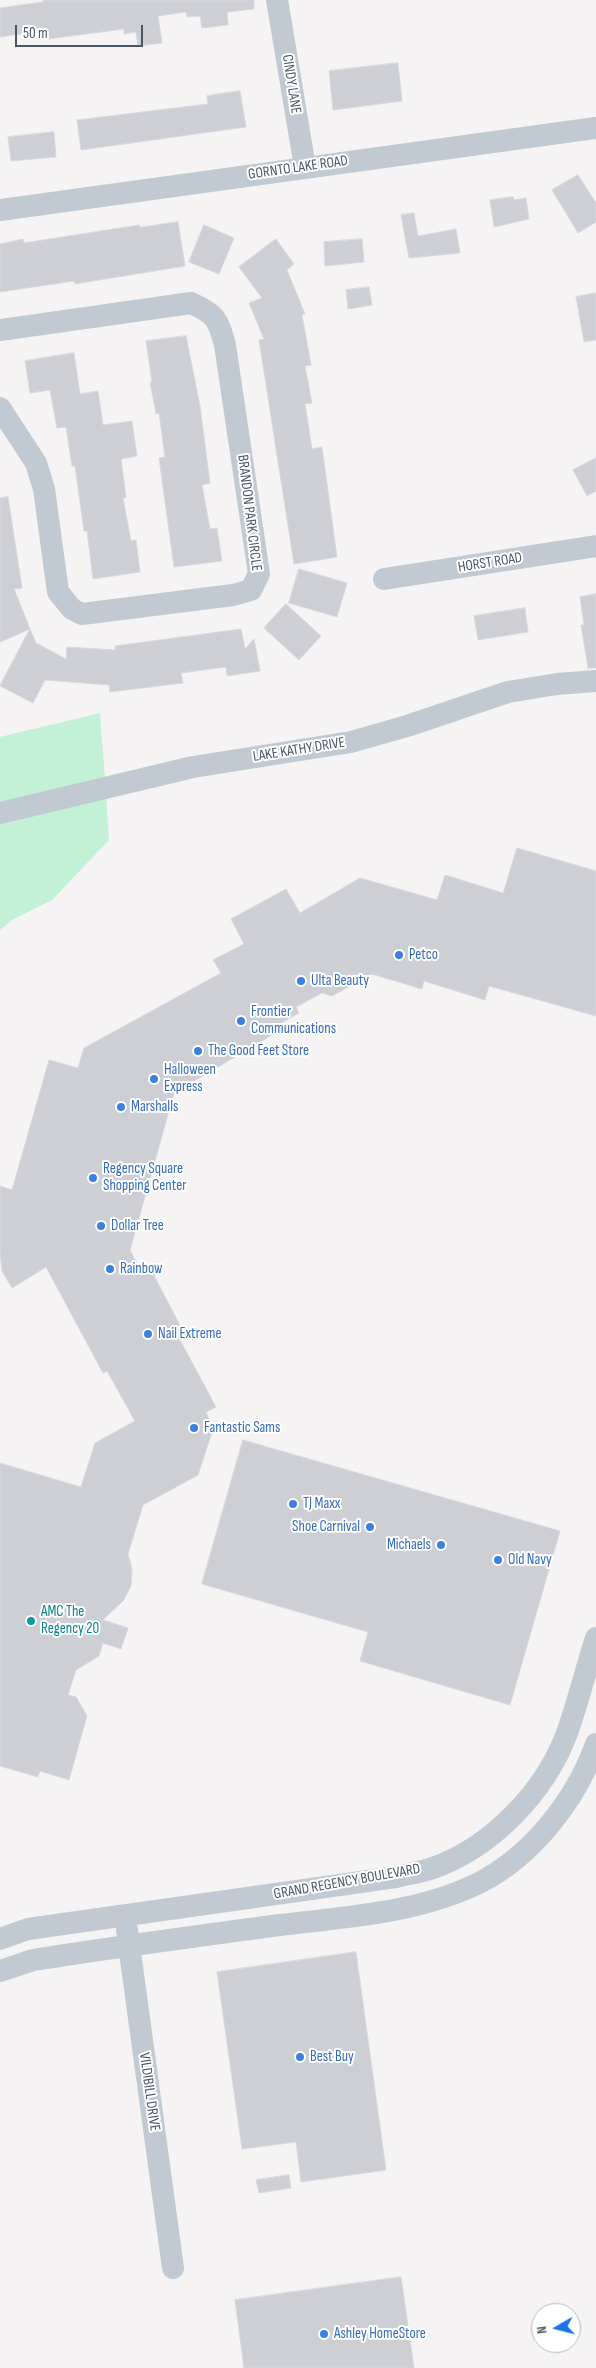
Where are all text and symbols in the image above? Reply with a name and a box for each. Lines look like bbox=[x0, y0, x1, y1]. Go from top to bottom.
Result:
scale bar bbox=[18, 15, 145, 47]
text: 50 m bbox=[23, 24, 48, 43]
street label: CINDY LANE bbox=[277, 53, 305, 115]
street label: GORNTO LAKE ROAD bbox=[247, 152, 349, 184]
street label: BRANDON PARK CIRCLE bbox=[233, 454, 265, 572]
street label: HORST ROAD bbox=[457, 549, 523, 577]
street label: LAKE KATHY DRIVE bbox=[252, 734, 346, 766]
place label: Petco bbox=[409, 946, 438, 964]
marker: Petco bbox=[393, 949, 405, 961]
place label: Ulta Beauty bbox=[311, 972, 369, 990]
marker: Ulta Beauty bbox=[295, 975, 307, 987]
place label: Frontier Communications bbox=[251, 1003, 336, 1038]
marker: Frontier Communications bbox=[235, 1015, 247, 1027]
place label: The Good Feet Store bbox=[208, 1042, 309, 1060]
marker: The Good Feet Store bbox=[192, 1045, 204, 1057]
place label: Halloween Express bbox=[164, 1061, 216, 1096]
marker: Halloween Express bbox=[148, 1073, 160, 1085]
place label: Marshalls bbox=[131, 1098, 178, 1116]
marker: Marshalls bbox=[115, 1101, 127, 1113]
place label: Regency Square Shopping Center bbox=[103, 1160, 187, 1195]
marker: Regency Square Shopping Center bbox=[87, 1172, 99, 1184]
place label: Dollar Tree bbox=[111, 1217, 164, 1235]
marker: Dollar Tree bbox=[95, 1220, 107, 1232]
place label: Rainbow bbox=[120, 1260, 163, 1278]
marker: Rainbow bbox=[104, 1263, 116, 1275]
place label: Nail Extreme bbox=[158, 1325, 221, 1343]
marker: Nail Extreme bbox=[142, 1328, 154, 1340]
place label: Fantastic Sams bbox=[204, 1419, 280, 1437]
marker: Fantastic Sams bbox=[188, 1422, 200, 1434]
place label: TJ Maxx bbox=[303, 1495, 340, 1513]
marker: TJ Maxx bbox=[287, 1498, 299, 1510]
place label: Shoe Carnival bbox=[292, 1518, 360, 1536]
marker: Shoe Carnival bbox=[364, 1521, 376, 1533]
place label: Michaels bbox=[387, 1536, 431, 1554]
marker: Michaels bbox=[435, 1539, 447, 1551]
place label: Old Navy bbox=[508, 1551, 552, 1569]
marker: Old Navy bbox=[492, 1554, 504, 1566]
place label: AMC The Regency 20 bbox=[41, 1603, 99, 1638]
marker: AMC The Regency 20 bbox=[25, 1615, 37, 1627]
street label: GRAND REGENCY BOULEVARD bbox=[272, 1860, 422, 1904]
place label: Best Buy bbox=[310, 2048, 354, 2066]
marker: Best Buy bbox=[294, 2051, 306, 2063]
street label: VILDIBILL DRIVE bbox=[135, 2052, 163, 2132]
north arrow bbox=[531, 2303, 581, 2353]
place label: Ashley HomeStore bbox=[334, 2325, 426, 2343]
text: N bbox=[533, 2325, 551, 2335]
marker: Ashley HomeStore bbox=[318, 2328, 330, 2340]

